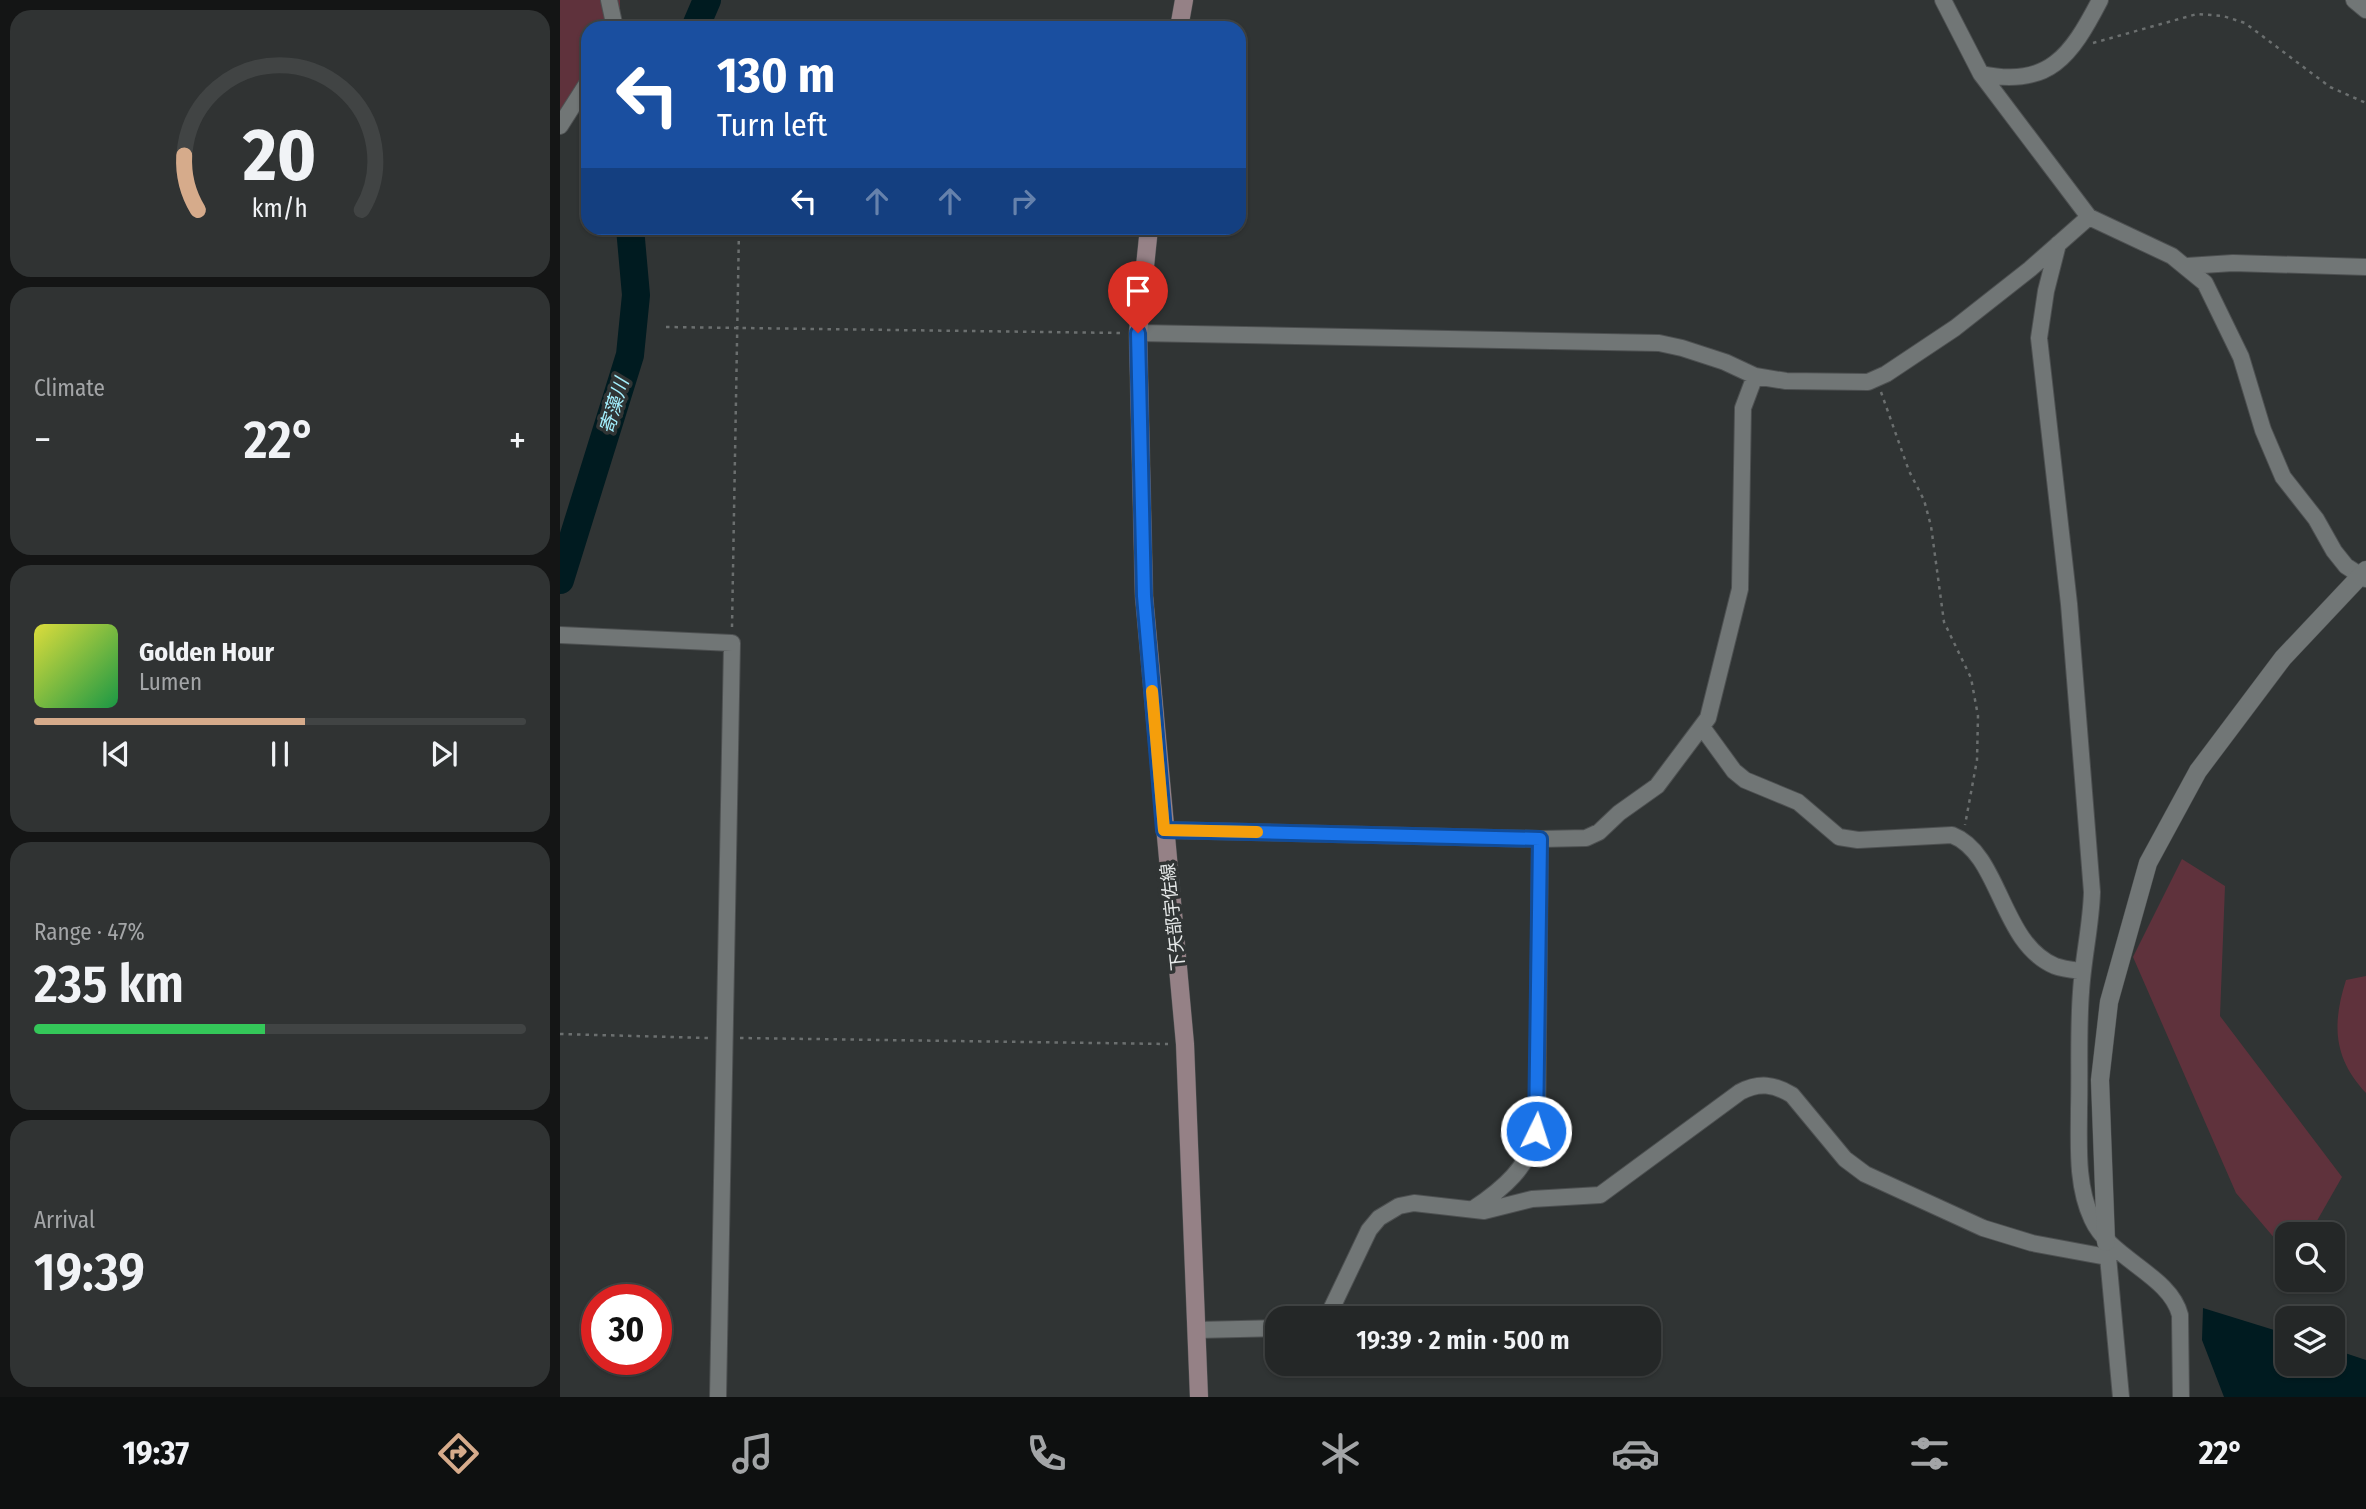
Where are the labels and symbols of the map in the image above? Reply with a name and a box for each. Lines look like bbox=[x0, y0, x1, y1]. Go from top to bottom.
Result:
pin bbox=[1108, 261, 1168, 333]
water label: 寄藻川 bbox=[595, 373, 634, 437]
street label: 下矢部宇佐線 bbox=[1156, 862, 1190, 972]
position arrow bbox=[1499, 1094, 1573, 1168]
speed limit sign: 30 bbox=[581, 1284, 672, 1375]

